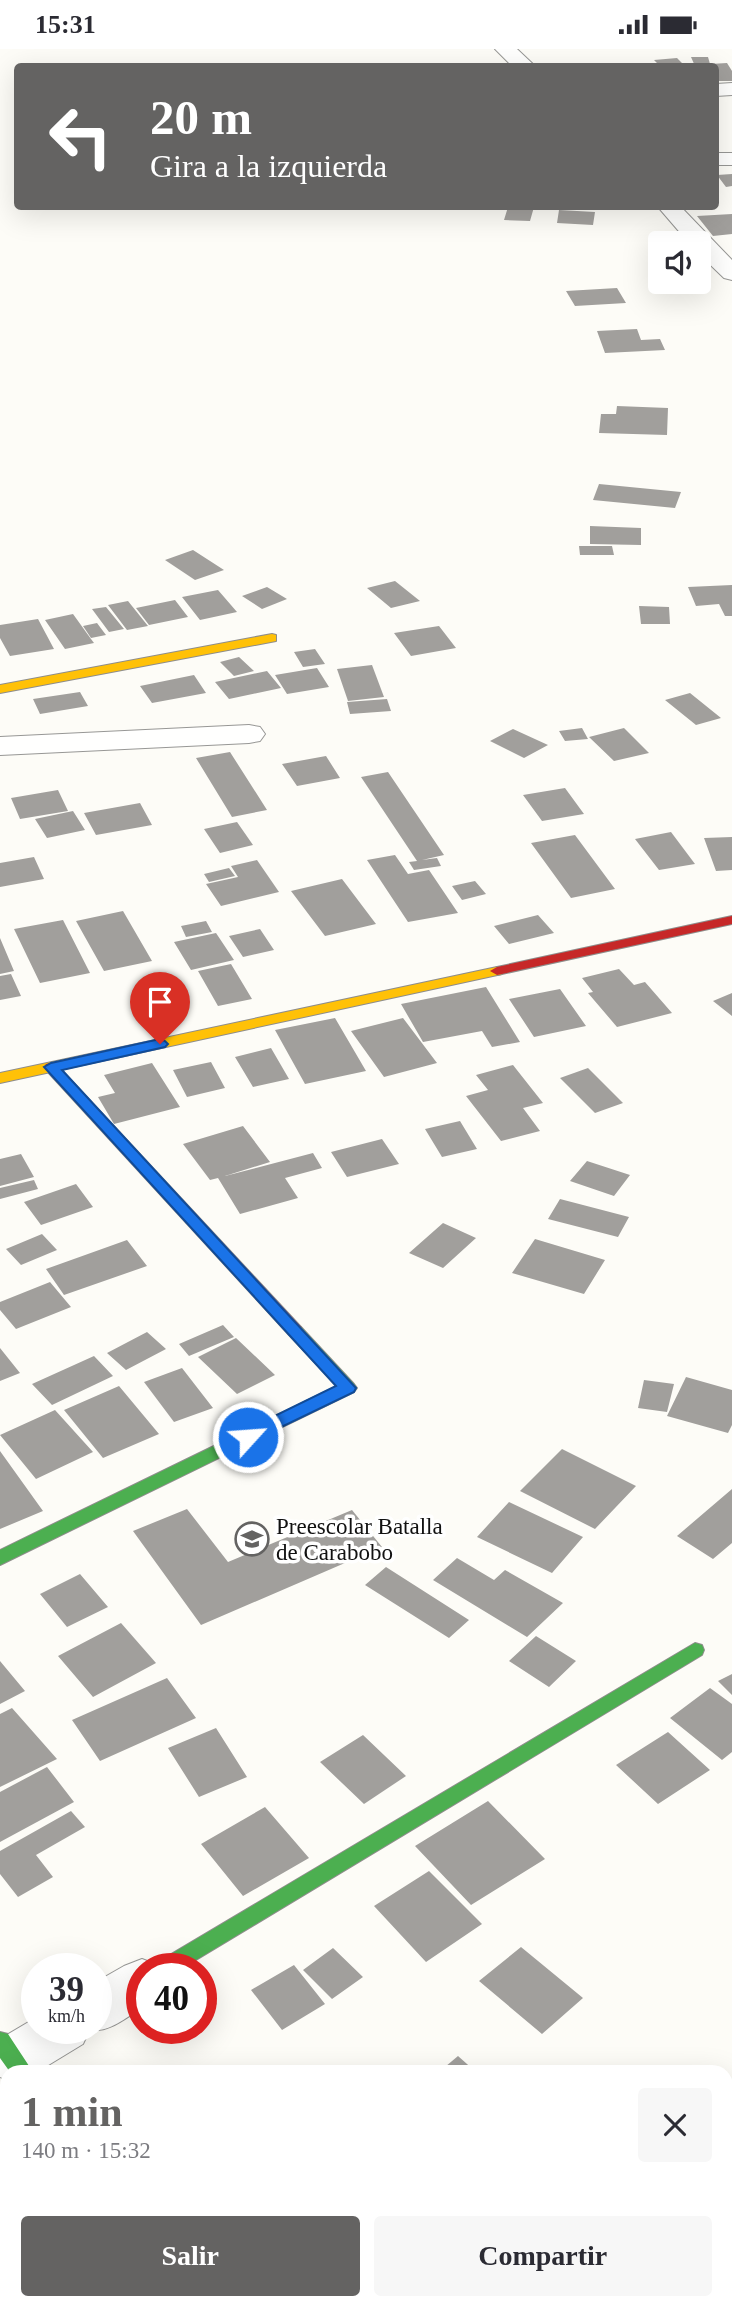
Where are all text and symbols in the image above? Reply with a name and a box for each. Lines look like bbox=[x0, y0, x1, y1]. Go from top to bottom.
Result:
text: 15:31 bbox=[35, 10, 96, 39]
text: 20 m bbox=[150, 90, 252, 145]
icon: left bbox=[35, 91, 126, 182]
text: Gira a la izquierda bbox=[150, 148, 387, 184]
map controls bbox=[648, 231, 711, 294]
button: sound bbox=[648, 231, 711, 294]
pin bbox=[130, 972, 190, 1044]
icon: arrive bbox=[141, 983, 179, 1021]
position arrow bbox=[211, 1400, 285, 1474]
place label: Preescolar Batalla de Carabobo bbox=[276, 1514, 443, 1565]
school or university icon: Preescolar Batalla de Carabobo bbox=[233, 1520, 271, 1558]
speed limit sign: 40 bbox=[126, 1953, 217, 2044]
text: 39 bbox=[49, 1970, 84, 2009]
text: km/h bbox=[48, 2006, 85, 2026]
button: close bbox=[638, 2088, 712, 2162]
text: 1 min bbox=[21, 2089, 123, 2135]
text: 140 m · 15:32 bbox=[21, 2138, 151, 2163]
button: Salir bbox=[21, 2216, 360, 2296]
button: Compartir bbox=[374, 2216, 712, 2296]

